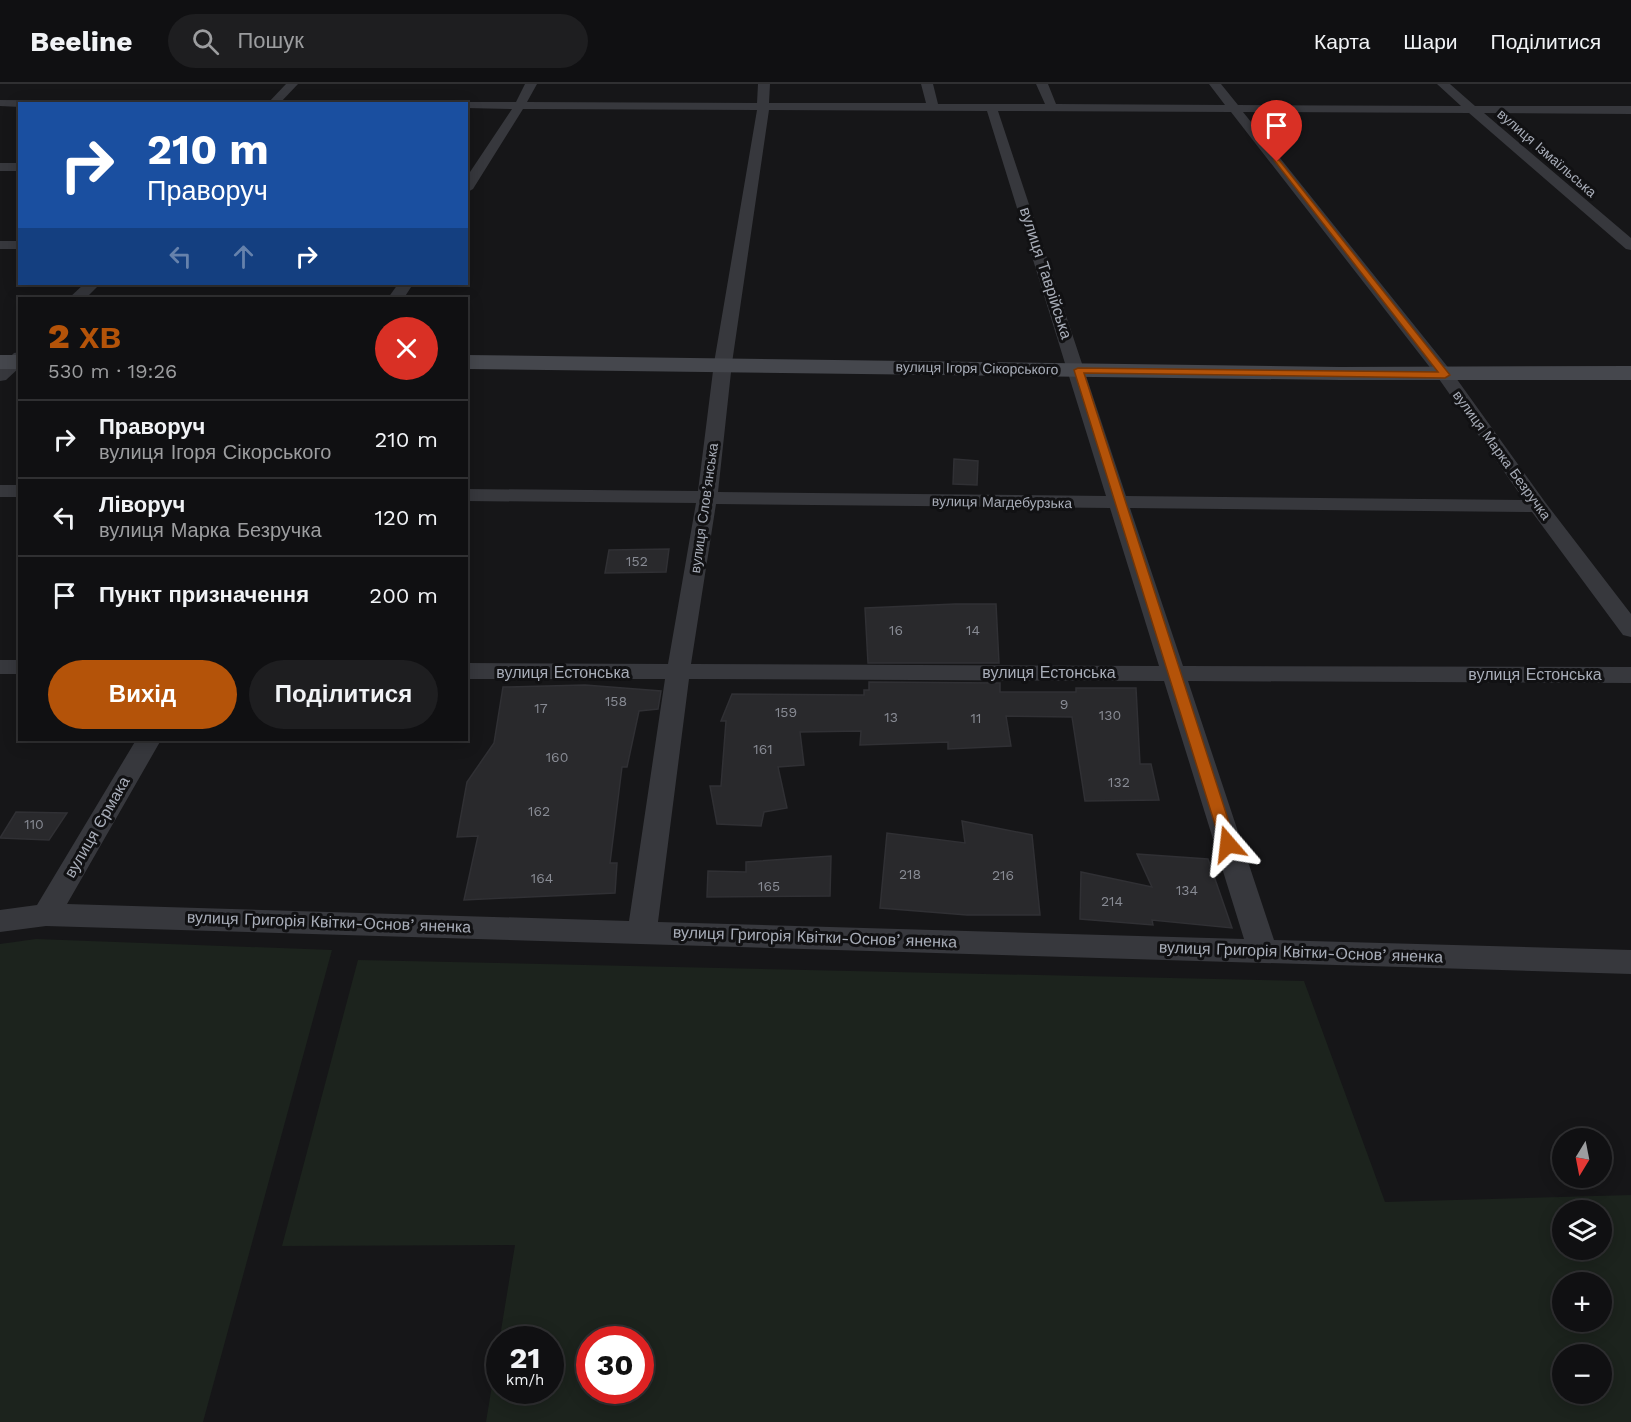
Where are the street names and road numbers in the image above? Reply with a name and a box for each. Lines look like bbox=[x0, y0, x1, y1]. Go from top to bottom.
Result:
street label: вулиця Ізмаїльська bbox=[1494, 106, 1600, 200]
street label: вулиця Таврійська bbox=[1016, 205, 1076, 342]
street label: вулиця Ігоря Сікорського bbox=[896, 359, 1059, 377]
street label: вулиця Марка Безручка bbox=[1450, 387, 1554, 523]
street label: вулиця Слов’янська bbox=[687, 442, 721, 574]
street label: вулиця Магдебурзька bbox=[932, 493, 1072, 511]
street label: вулиця Естонська bbox=[496, 663, 630, 682]
street label: вулиця Естонська bbox=[982, 663, 1116, 682]
street label: вулиця Естонська bbox=[1468, 665, 1602, 684]
street label: вулиця Єрмака bbox=[60, 773, 134, 881]
street label: вулиця Григорія Квітки-Основʼяненка bbox=[187, 908, 472, 936]
street label: вулиця Григорія Квітки-Основʼяненка bbox=[673, 923, 958, 951]
street label: вулиця Григорія Квітки-Основʼяненка bbox=[1159, 938, 1444, 966]

